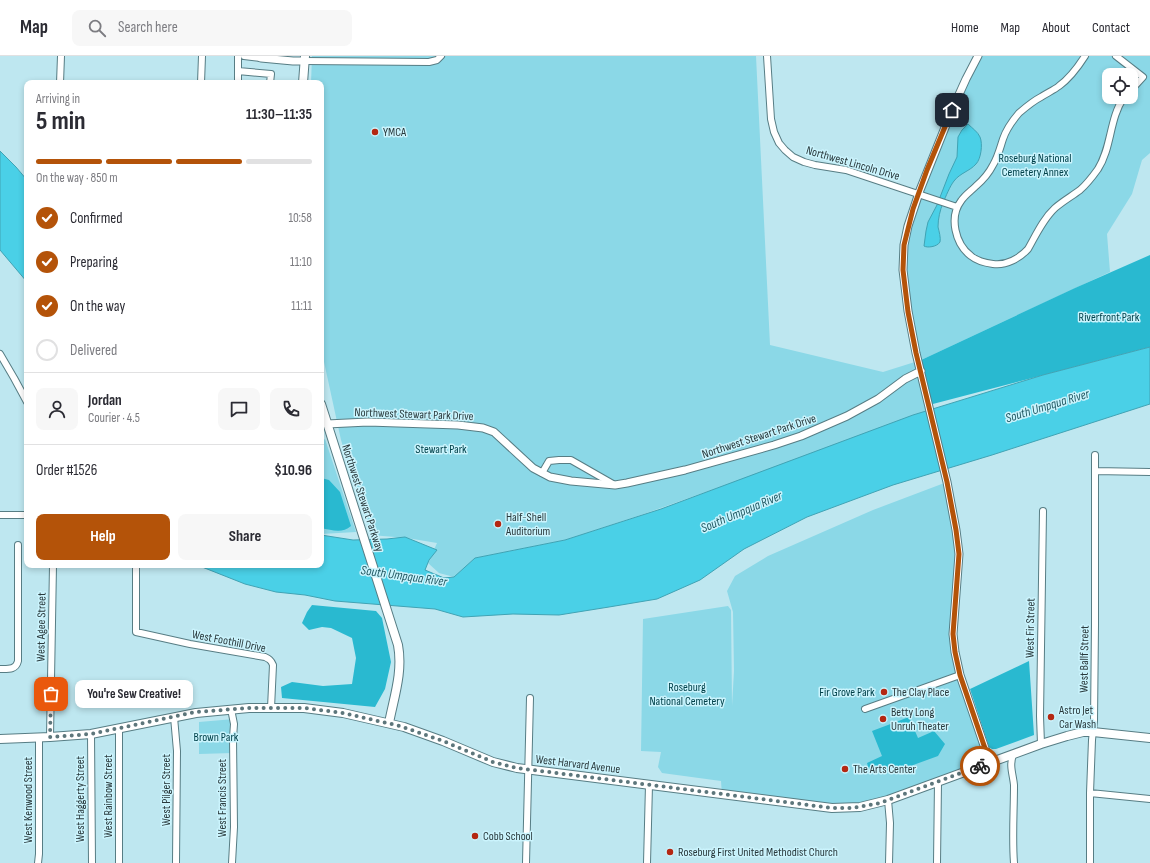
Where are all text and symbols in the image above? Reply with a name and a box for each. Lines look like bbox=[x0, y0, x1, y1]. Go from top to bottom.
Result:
search box bbox=[72, 10, 352, 46]
text: Map bbox=[20, 16, 48, 39]
icon: search bbox=[86, 17, 108, 39]
text: Search here bbox=[118, 18, 178, 37]
text: Home bbox=[951, 19, 979, 36]
text: Map bbox=[1001, 19, 1020, 36]
text: About bbox=[1042, 19, 1070, 36]
text: Contact bbox=[1092, 19, 1130, 36]
map controls bbox=[1102, 68, 1138, 104]
button: locate bbox=[1102, 68, 1138, 104]
text: Arriving in bbox=[36, 91, 80, 107]
pin bbox=[935, 93, 969, 127]
icon: home bbox=[941, 99, 963, 121]
text: 11:30–11:35 bbox=[246, 105, 312, 124]
text: 5 min bbox=[36, 106, 86, 137]
place label: YMCA bbox=[383, 125, 407, 140]
marker: YMCA bbox=[370, 127, 380, 137]
street label: Northwest Lincoln Drive bbox=[804, 143, 902, 184]
park label: Roseburg National Cemetery Annex bbox=[999, 151, 1071, 180]
text: On the way · 850 m bbox=[36, 170, 118, 186]
icon: check bbox=[36, 207, 58, 229]
text: Confirmed bbox=[70, 209, 123, 228]
text: 10:58 bbox=[288, 210, 312, 226]
icon: check bbox=[36, 251, 58, 273]
text: Preparing bbox=[70, 253, 118, 272]
text: 11:10 bbox=[290, 254, 312, 270]
icon: check bbox=[36, 295, 58, 317]
text: On the way bbox=[70, 297, 125, 316]
text: 11:11 bbox=[291, 298, 312, 314]
park label: Riverfront Park bbox=[1079, 310, 1140, 325]
text: Delivered bbox=[70, 341, 117, 360]
water label: South Umpqua River bbox=[1003, 385, 1092, 426]
button: person bbox=[36, 388, 78, 430]
button: chat bbox=[218, 388, 260, 430]
button: phone bbox=[270, 388, 312, 430]
text: Jordan bbox=[88, 391, 122, 410]
street label: Northwest Stewart Park Drive bbox=[354, 405, 474, 424]
text: Courier · 4.5 bbox=[88, 410, 140, 426]
street label: Northwest Stewart Park Drive bbox=[700, 411, 818, 462]
park label: Stewart Park bbox=[415, 442, 467, 457]
street label: Northwest Stewart Parkway bbox=[338, 443, 387, 554]
text: Order #1526 bbox=[36, 461, 97, 480]
text: $10.96 bbox=[274, 461, 312, 480]
water label: South Umpqua River bbox=[698, 487, 786, 536]
place label: Half-Shell Auditorium bbox=[505, 510, 551, 539]
button: Help bbox=[36, 514, 170, 560]
button: Share bbox=[178, 514, 312, 560]
marker: Half-Shell Auditorium bbox=[493, 519, 503, 529]
water label: South Umpqua River bbox=[360, 562, 449, 590]
street label: West Agee Street bbox=[33, 592, 50, 662]
street label: West Fir Street bbox=[1022, 598, 1039, 658]
street label: West Ballf Street bbox=[1076, 625, 1093, 693]
street label: West Foothill Drive bbox=[191, 627, 267, 656]
pin bbox=[34, 677, 68, 711]
callout: You're Sew Creative! bbox=[75, 680, 193, 708]
park label: Roseburg National Cemetery bbox=[649, 680, 725, 709]
icon: bag bbox=[40, 683, 62, 705]
park label: Fir Grove Park bbox=[819, 685, 875, 700]
place label: The Clay Place bbox=[892, 685, 949, 700]
text: You're Sew Creative! bbox=[87, 686, 181, 702]
marker: The Clay Place bbox=[879, 687, 889, 697]
place label: Astro Jet Car Wash bbox=[1058, 703, 1096, 732]
place label: Betty Long Unruh Theater bbox=[891, 705, 949, 734]
marker: Astro Jet Car Wash bbox=[1046, 712, 1056, 722]
marker: Betty Long Unruh Theater bbox=[878, 714, 888, 724]
park label: Brown Park bbox=[194, 730, 239, 745]
courier bbox=[960, 746, 1000, 786]
street label: West Harvard Avenue bbox=[535, 752, 621, 777]
street label: West Rainbow Street bbox=[101, 754, 116, 838]
street label: West Pilger Street bbox=[159, 754, 174, 826]
street label: West Haggerty Street bbox=[73, 755, 88, 842]
icon: bike bbox=[969, 755, 991, 777]
street label: West Kenwood Street bbox=[21, 756, 36, 843]
street label: West Francis Street bbox=[215, 758, 230, 837]
place label: The Arts Center bbox=[853, 762, 917, 777]
marker: The Arts Center bbox=[840, 764, 850, 774]
place label: Cobb School bbox=[483, 829, 533, 844]
marker: Cobb School bbox=[470, 831, 480, 841]
place label: Roseburg First United Methodist Church bbox=[678, 845, 838, 860]
marker: Roseburg First United Methodist Church bbox=[665, 847, 675, 857]

